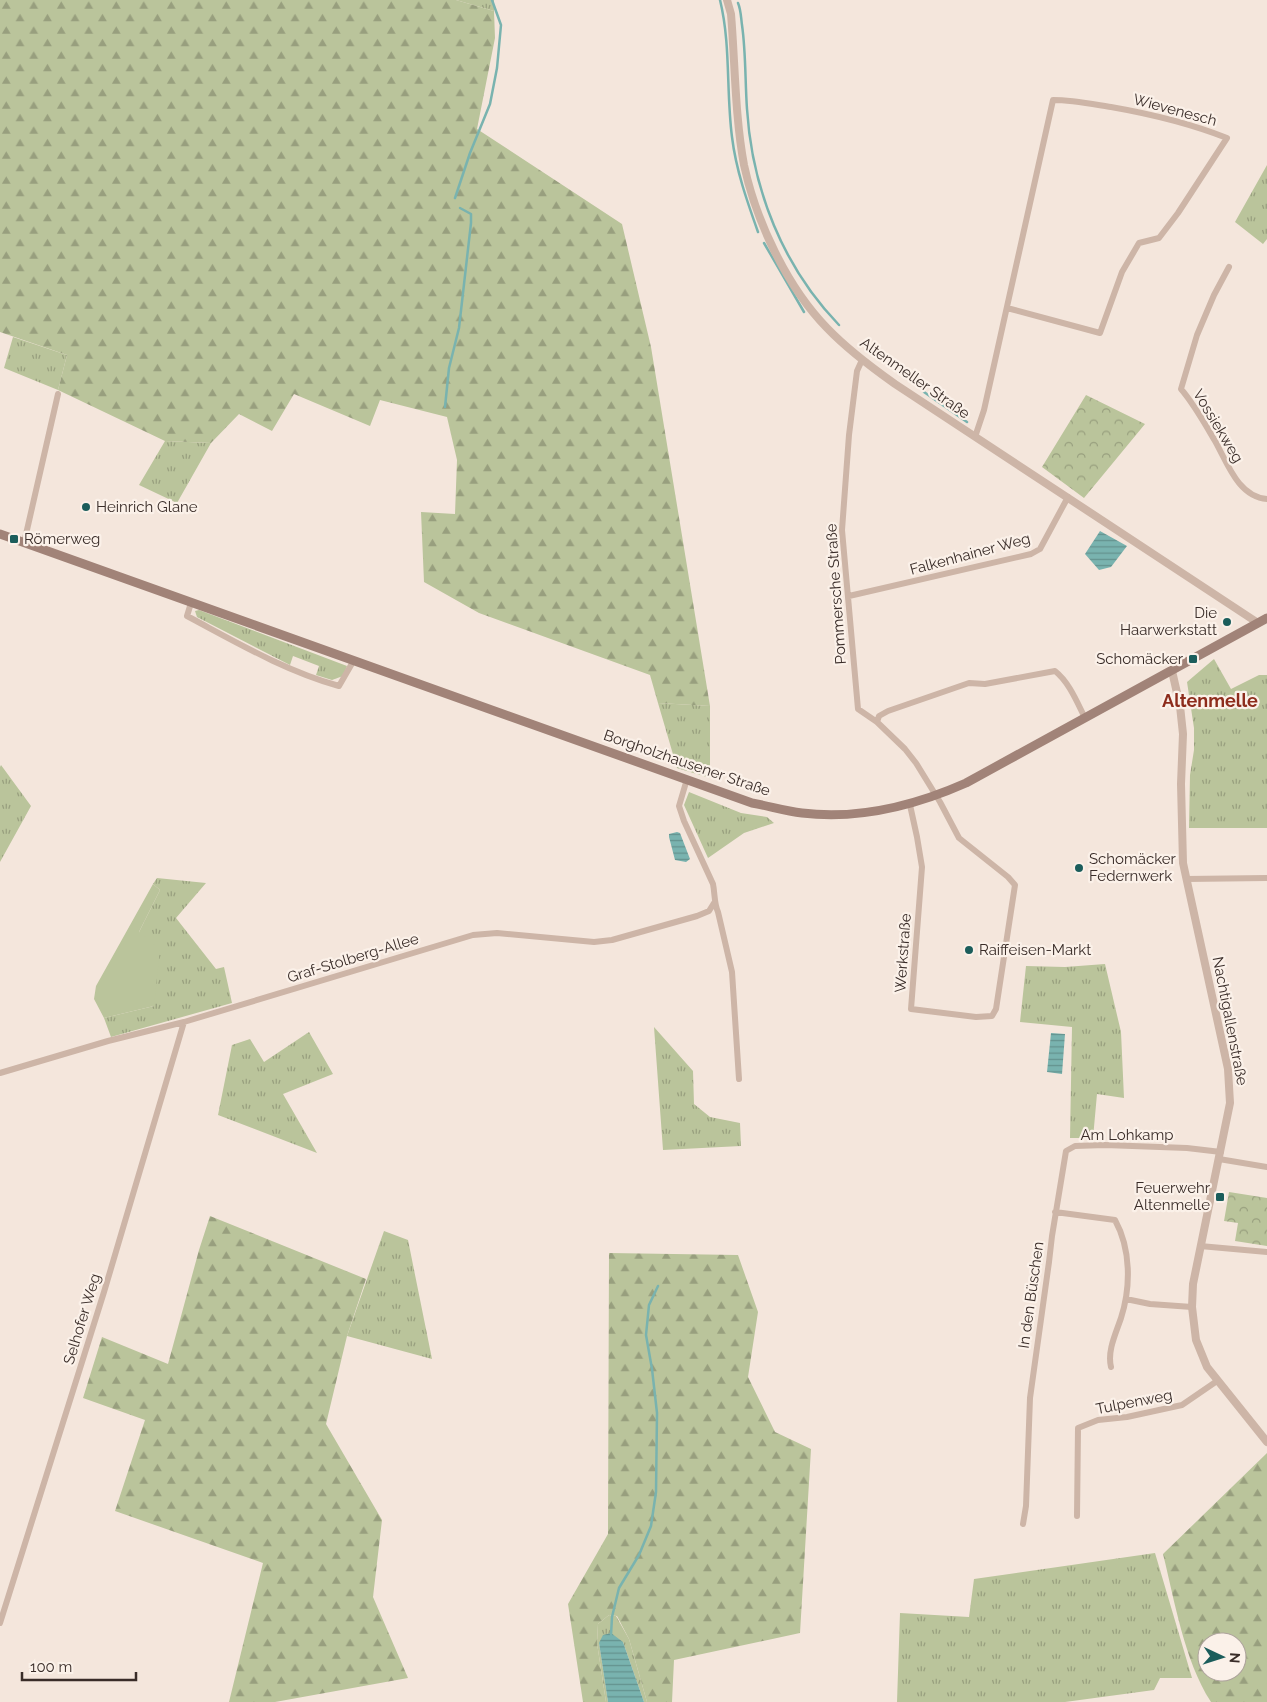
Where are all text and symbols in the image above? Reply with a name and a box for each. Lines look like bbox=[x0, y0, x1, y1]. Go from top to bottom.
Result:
street label: Wievenesch bbox=[1131, 90, 1219, 130]
street label: Altenmeller Straße bbox=[857, 334, 973, 423]
street label: Vossiekweg bbox=[1189, 386, 1247, 466]
place label: Heinrich Glane bbox=[96, 498, 198, 516]
marker: Heinrich Glane bbox=[80, 501, 92, 513]
street label: Pommersche Straße bbox=[822, 523, 850, 665]
street label: Falkenhainer Weg bbox=[908, 529, 1032, 579]
place label: Römerweg bbox=[24, 530, 100, 548]
marker: Römerweg bbox=[8, 533, 20, 545]
place label: Die Haarwerkstatt bbox=[1120, 604, 1217, 639]
marker: Die Haarwerkstatt bbox=[1221, 616, 1233, 628]
place label: Schomäcker bbox=[1096, 650, 1184, 668]
marker: Schomäcker bbox=[1187, 653, 1199, 665]
district label: Altenmelle bbox=[1162, 690, 1258, 711]
street label: Borgholzhausener Straße bbox=[601, 726, 773, 800]
place label: Schomäcker Federnwerk bbox=[1089, 850, 1177, 885]
marker: Schomäcker Federnwerk bbox=[1073, 862, 1085, 874]
street label: Werkstraße bbox=[891, 913, 915, 993]
street label: Graf-Stolberg-Allee bbox=[285, 929, 421, 987]
place label: Raiffeisen-Markt bbox=[979, 941, 1091, 959]
marker: Raiffeisen-Markt bbox=[963, 944, 975, 956]
street label: Nachtigallenstraße bbox=[1209, 955, 1251, 1087]
street label: Am Lohkamp bbox=[1080, 1126, 1174, 1144]
place label: Feuerwehr Altenmelle bbox=[1134, 1179, 1211, 1214]
marker: Feuerwehr Altenmelle bbox=[1214, 1191, 1226, 1203]
street label: In den Büschen bbox=[1015, 1240, 1047, 1350]
street label: Selhofer Weg bbox=[60, 1271, 104, 1367]
street label: Tulpenweg bbox=[1094, 1386, 1174, 1418]
north arrow bbox=[1197, 1632, 1247, 1682]
scale bar bbox=[22, 1650, 136, 1682]
text: N bbox=[1227, 1652, 1243, 1664]
text: 100 m bbox=[30, 1658, 72, 1676]

